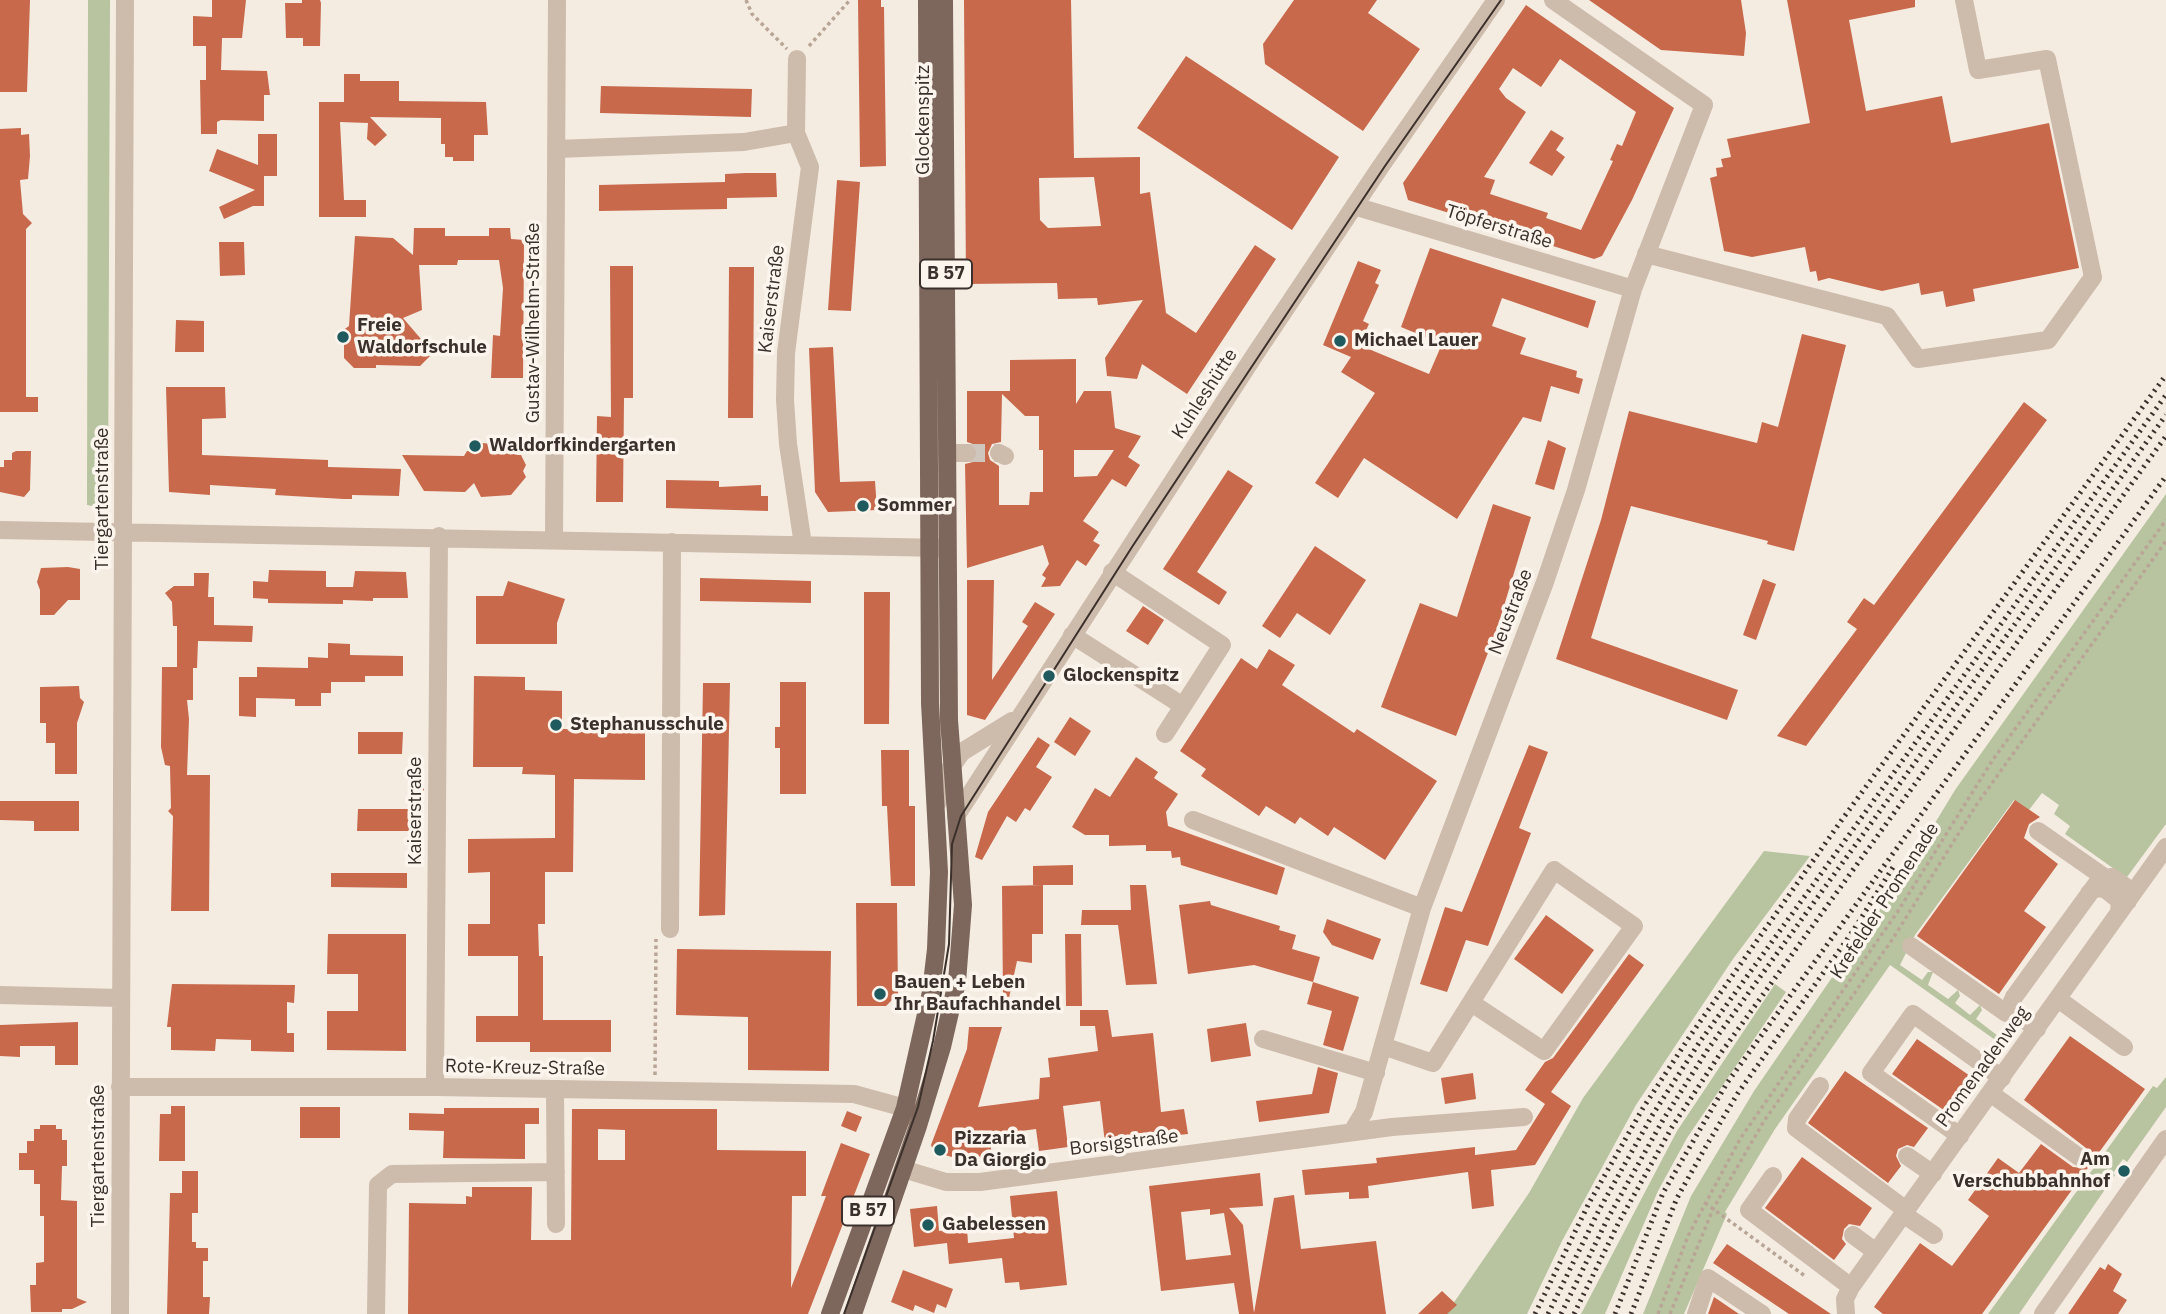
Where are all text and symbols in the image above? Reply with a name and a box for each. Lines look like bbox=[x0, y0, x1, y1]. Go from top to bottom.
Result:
street label: Glockenspitz bbox=[913, 65, 935, 175]
street label: Töpferstraße bbox=[1443, 200, 1555, 254]
street label: Gustav-Wilhelm-Straße bbox=[523, 223, 545, 423]
street label: Kaiserstraße bbox=[754, 244, 790, 354]
road number: B 57 bbox=[920, 260, 972, 288]
place label: Freie Waldorfschule bbox=[357, 315, 487, 359]
marker: Freie Waldorfschule bbox=[335, 329, 351, 345]
place label: Michael Lauer bbox=[1354, 330, 1479, 352]
marker: Michael Lauer bbox=[1332, 333, 1348, 349]
street label: Kuhleshütte bbox=[1167, 344, 1243, 444]
street label: Tiergartenstraße bbox=[92, 428, 114, 570]
place label: Waldorfkindergarten bbox=[489, 435, 676, 457]
marker: Waldorfkindergarten bbox=[467, 438, 483, 454]
place label: Sommer bbox=[877, 495, 952, 517]
marker: Sommer bbox=[855, 498, 871, 514]
street label: Neustraße bbox=[1484, 566, 1538, 658]
place label: Glockenspitz bbox=[1063, 665, 1179, 687]
marker: Glockenspitz bbox=[1041, 668, 1057, 684]
place label: Stephanusschule bbox=[570, 714, 724, 736]
marker: Stephanusschule bbox=[548, 717, 564, 733]
street label: Kaiserstraße bbox=[405, 757, 427, 865]
street label: Krefelder Promenade bbox=[1826, 818, 1944, 984]
place label: Bauen + Leben Ihr Baufachhandel bbox=[894, 972, 1061, 1016]
marker: Bauen + Leben Ihr Baufachhandel bbox=[872, 986, 888, 1002]
street label: Promenadenweg bbox=[1931, 1002, 2035, 1132]
street label: Rote-Kreuz-Straße bbox=[445, 1055, 605, 1081]
street label: Tiergartenstraße bbox=[88, 1085, 110, 1227]
street label: Borsigstraße bbox=[1068, 1125, 1180, 1161]
place label: Pizzaria Da Giorgio bbox=[954, 1128, 1046, 1172]
marker: Pizzaria Da Giorgio bbox=[932, 1142, 948, 1158]
place label: Am Verschubbahnhof bbox=[1953, 1149, 2110, 1193]
marker: Am Verschubbahnhof bbox=[2116, 1163, 2132, 1179]
road number: B 57 bbox=[842, 1196, 894, 1226]
place label: Gabelessen bbox=[942, 1214, 1046, 1236]
marker: Gabelessen bbox=[920, 1217, 936, 1233]

